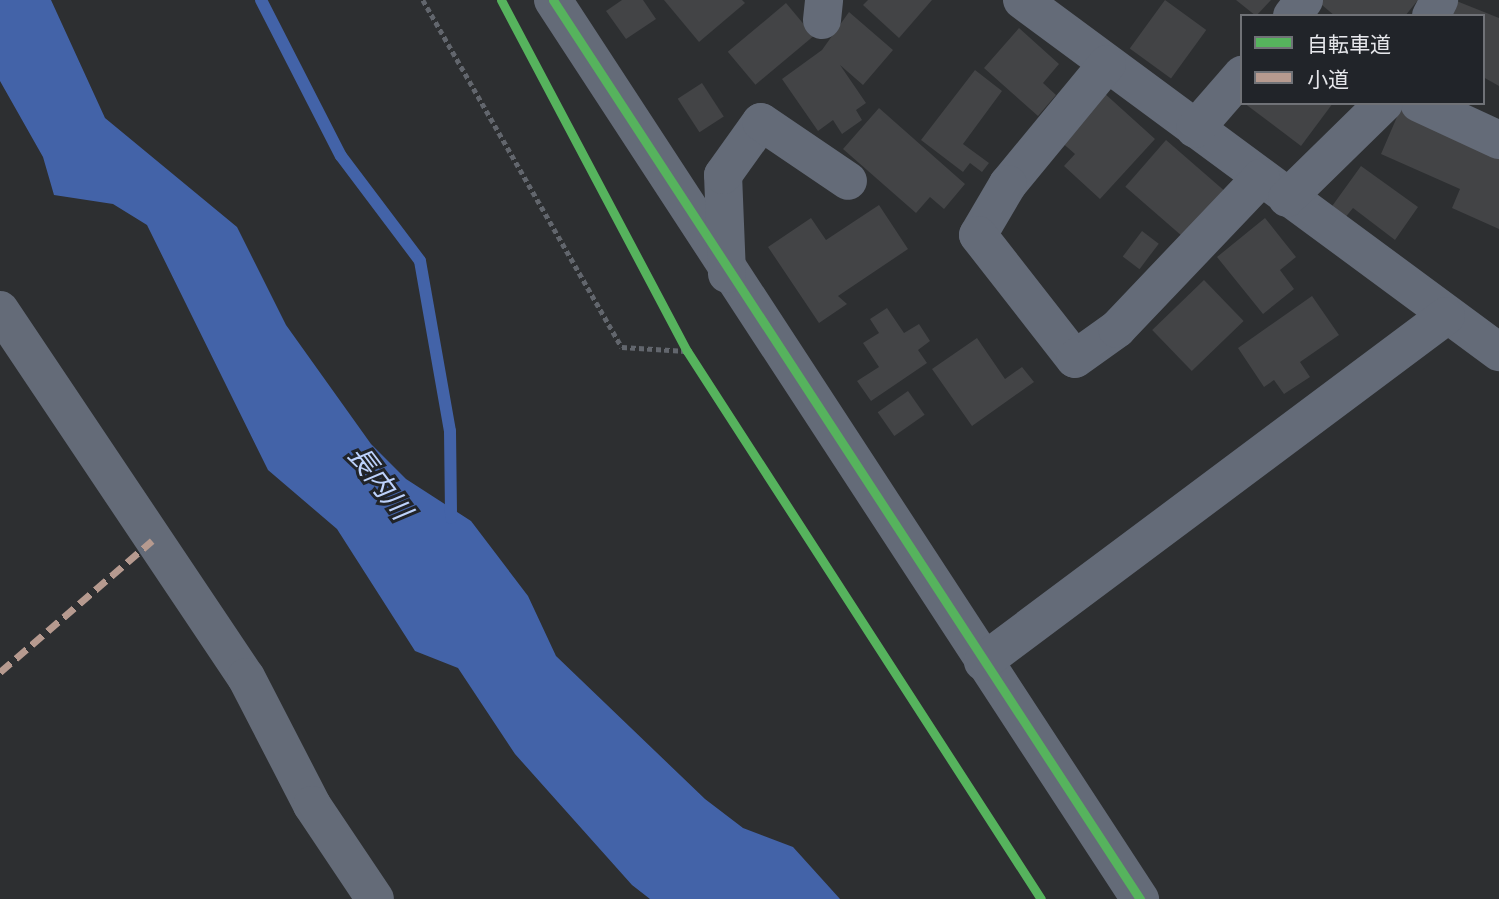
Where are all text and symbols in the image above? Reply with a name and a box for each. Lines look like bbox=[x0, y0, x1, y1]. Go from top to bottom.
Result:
legend bbox=[1240, 14, 1485, 105]
text: 自転車道 bbox=[1307, 31, 1391, 58]
text: 小道 bbox=[1307, 66, 1349, 93]
water label: 長内川 bbox=[341, 438, 419, 526]

